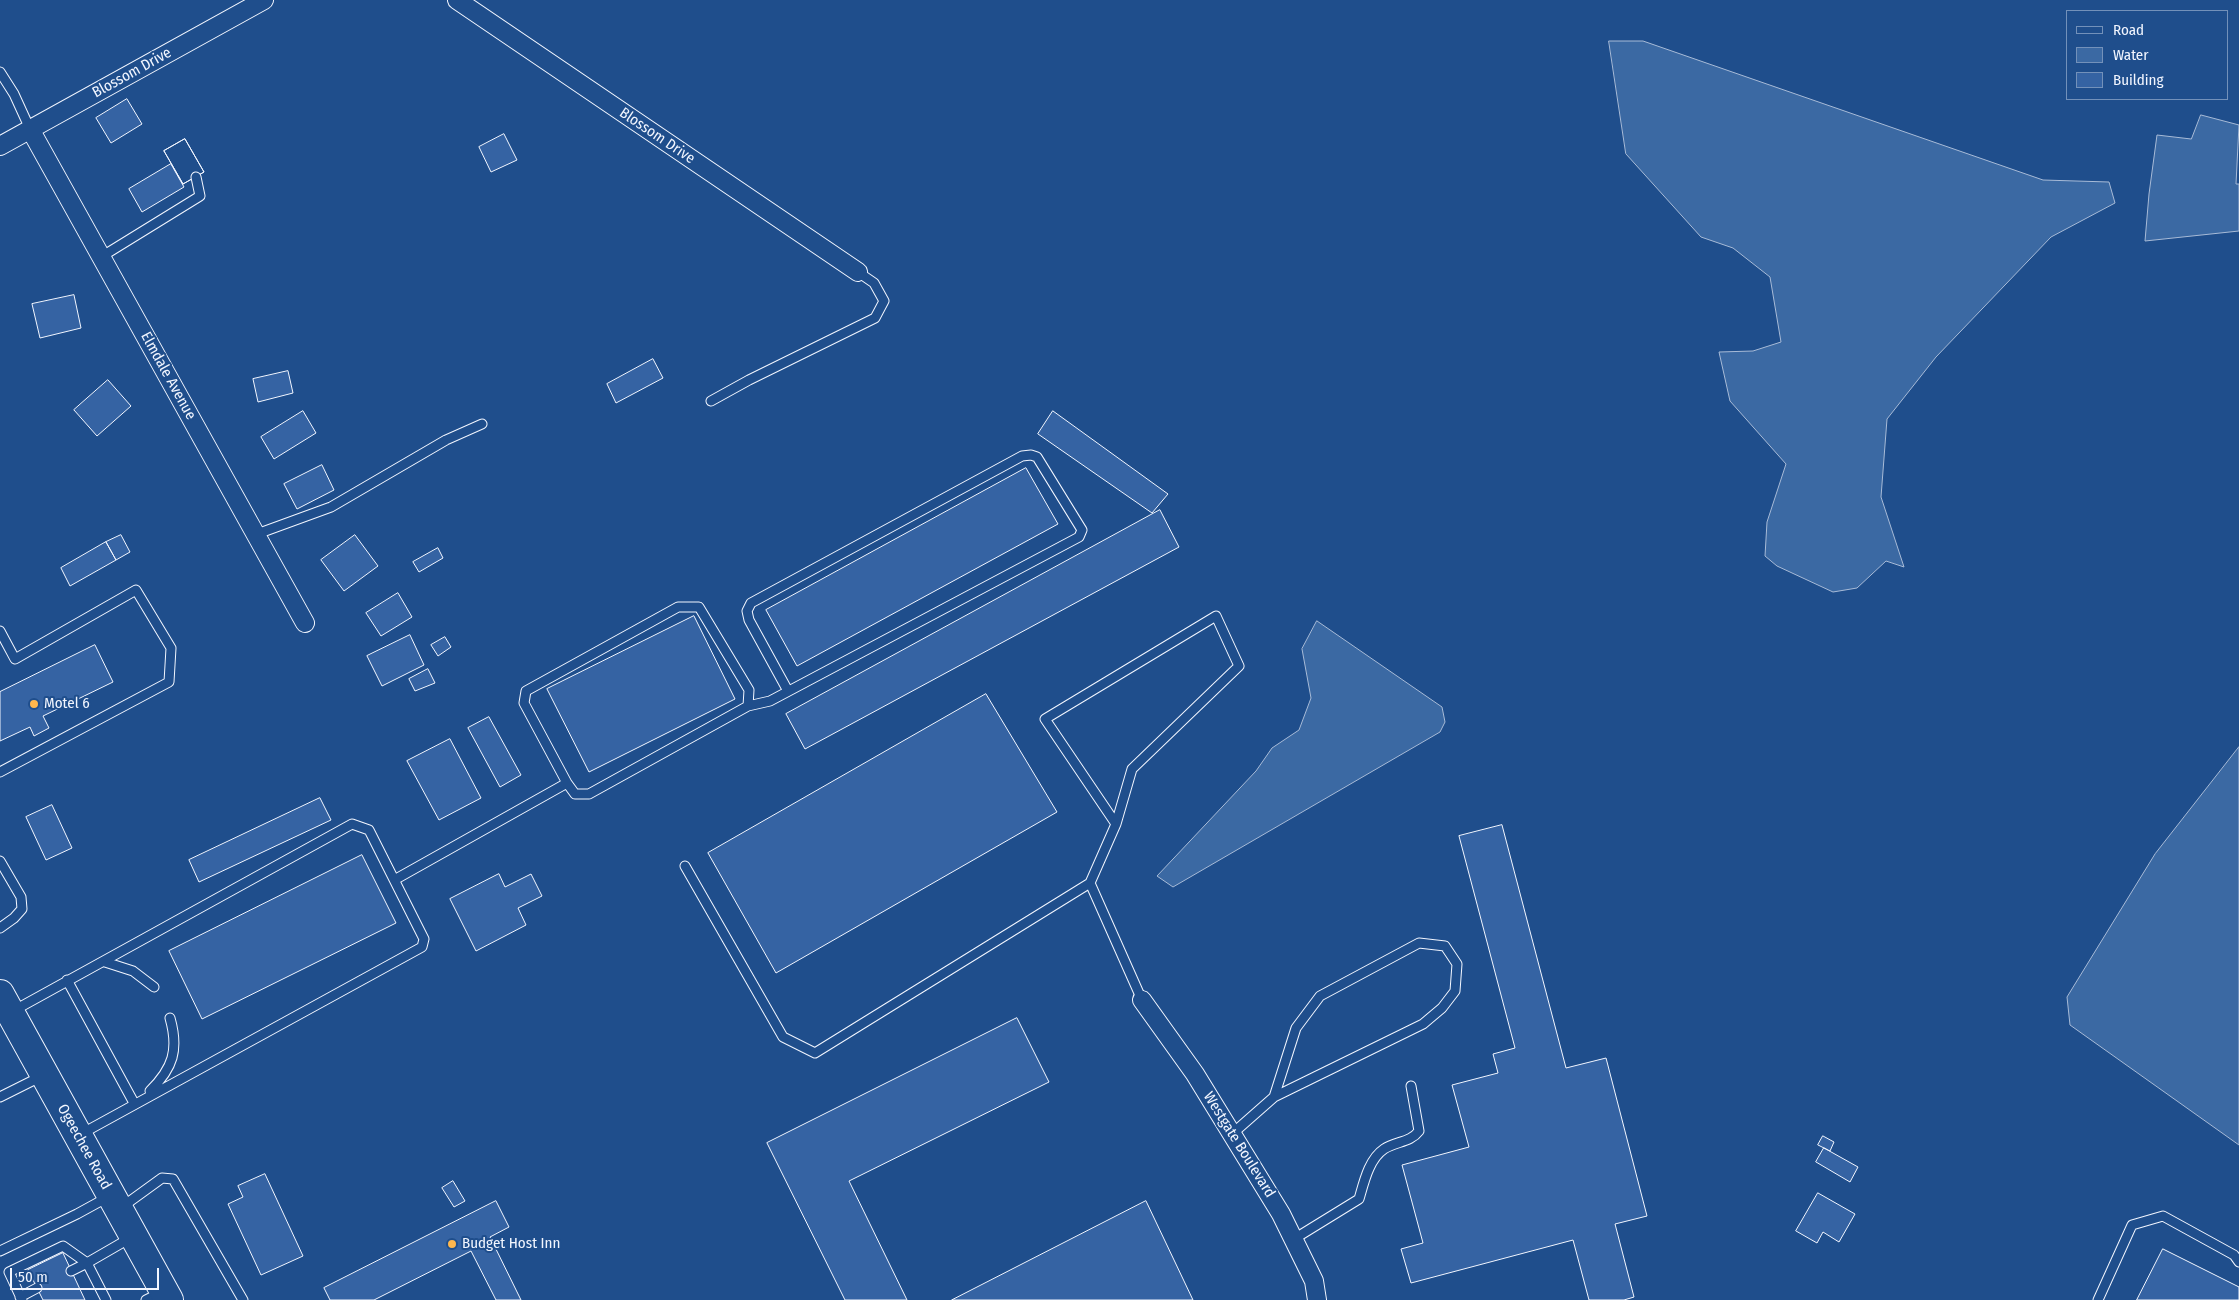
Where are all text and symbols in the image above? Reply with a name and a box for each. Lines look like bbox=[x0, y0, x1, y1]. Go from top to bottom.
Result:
legend bbox=[2066, 10, 2229, 100]
text: Road bbox=[2113, 21, 2144, 39]
street label: Blossom Drive bbox=[89, 44, 175, 102]
text: Water bbox=[2113, 46, 2148, 64]
text: Building bbox=[2113, 71, 2164, 89]
street label: Blossom Drive bbox=[616, 104, 698, 168]
street label: Elmdale Avenue bbox=[136, 329, 200, 423]
place label: Motel 6 bbox=[44, 695, 90, 713]
marker: Motel 6 bbox=[28, 698, 40, 710]
street label: Westgate Boulevard bbox=[1199, 1089, 1279, 1201]
street label: Ogeechee Road bbox=[53, 1101, 115, 1193]
place label: Budget Host Inn bbox=[462, 1235, 560, 1253]
marker: Budget Host Inn bbox=[446, 1238, 458, 1250]
scale bar bbox=[12, 1258, 161, 1290]
text: 50 m bbox=[18, 1268, 48, 1286]

